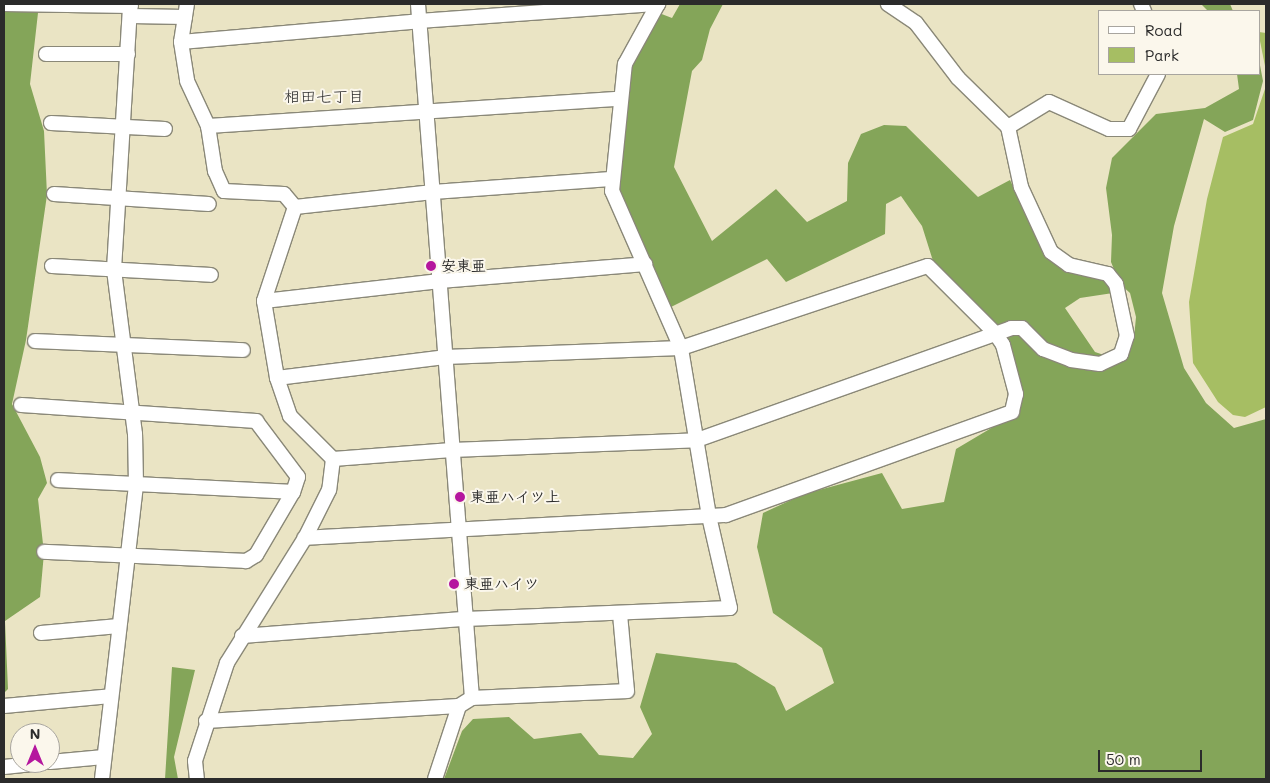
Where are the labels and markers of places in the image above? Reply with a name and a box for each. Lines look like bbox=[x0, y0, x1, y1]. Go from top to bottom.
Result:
place label: 安東亜 bbox=[441, 257, 486, 275]
marker: 安東亜 bbox=[425, 260, 437, 272]
place label: 東亜ハイツ上 bbox=[470, 488, 560, 506]
marker: 東亜ハイツ上 bbox=[454, 491, 466, 503]
place label: 東亜ハイツ bbox=[464, 575, 539, 593]
marker: 東亜ハイツ bbox=[448, 578, 460, 590]

